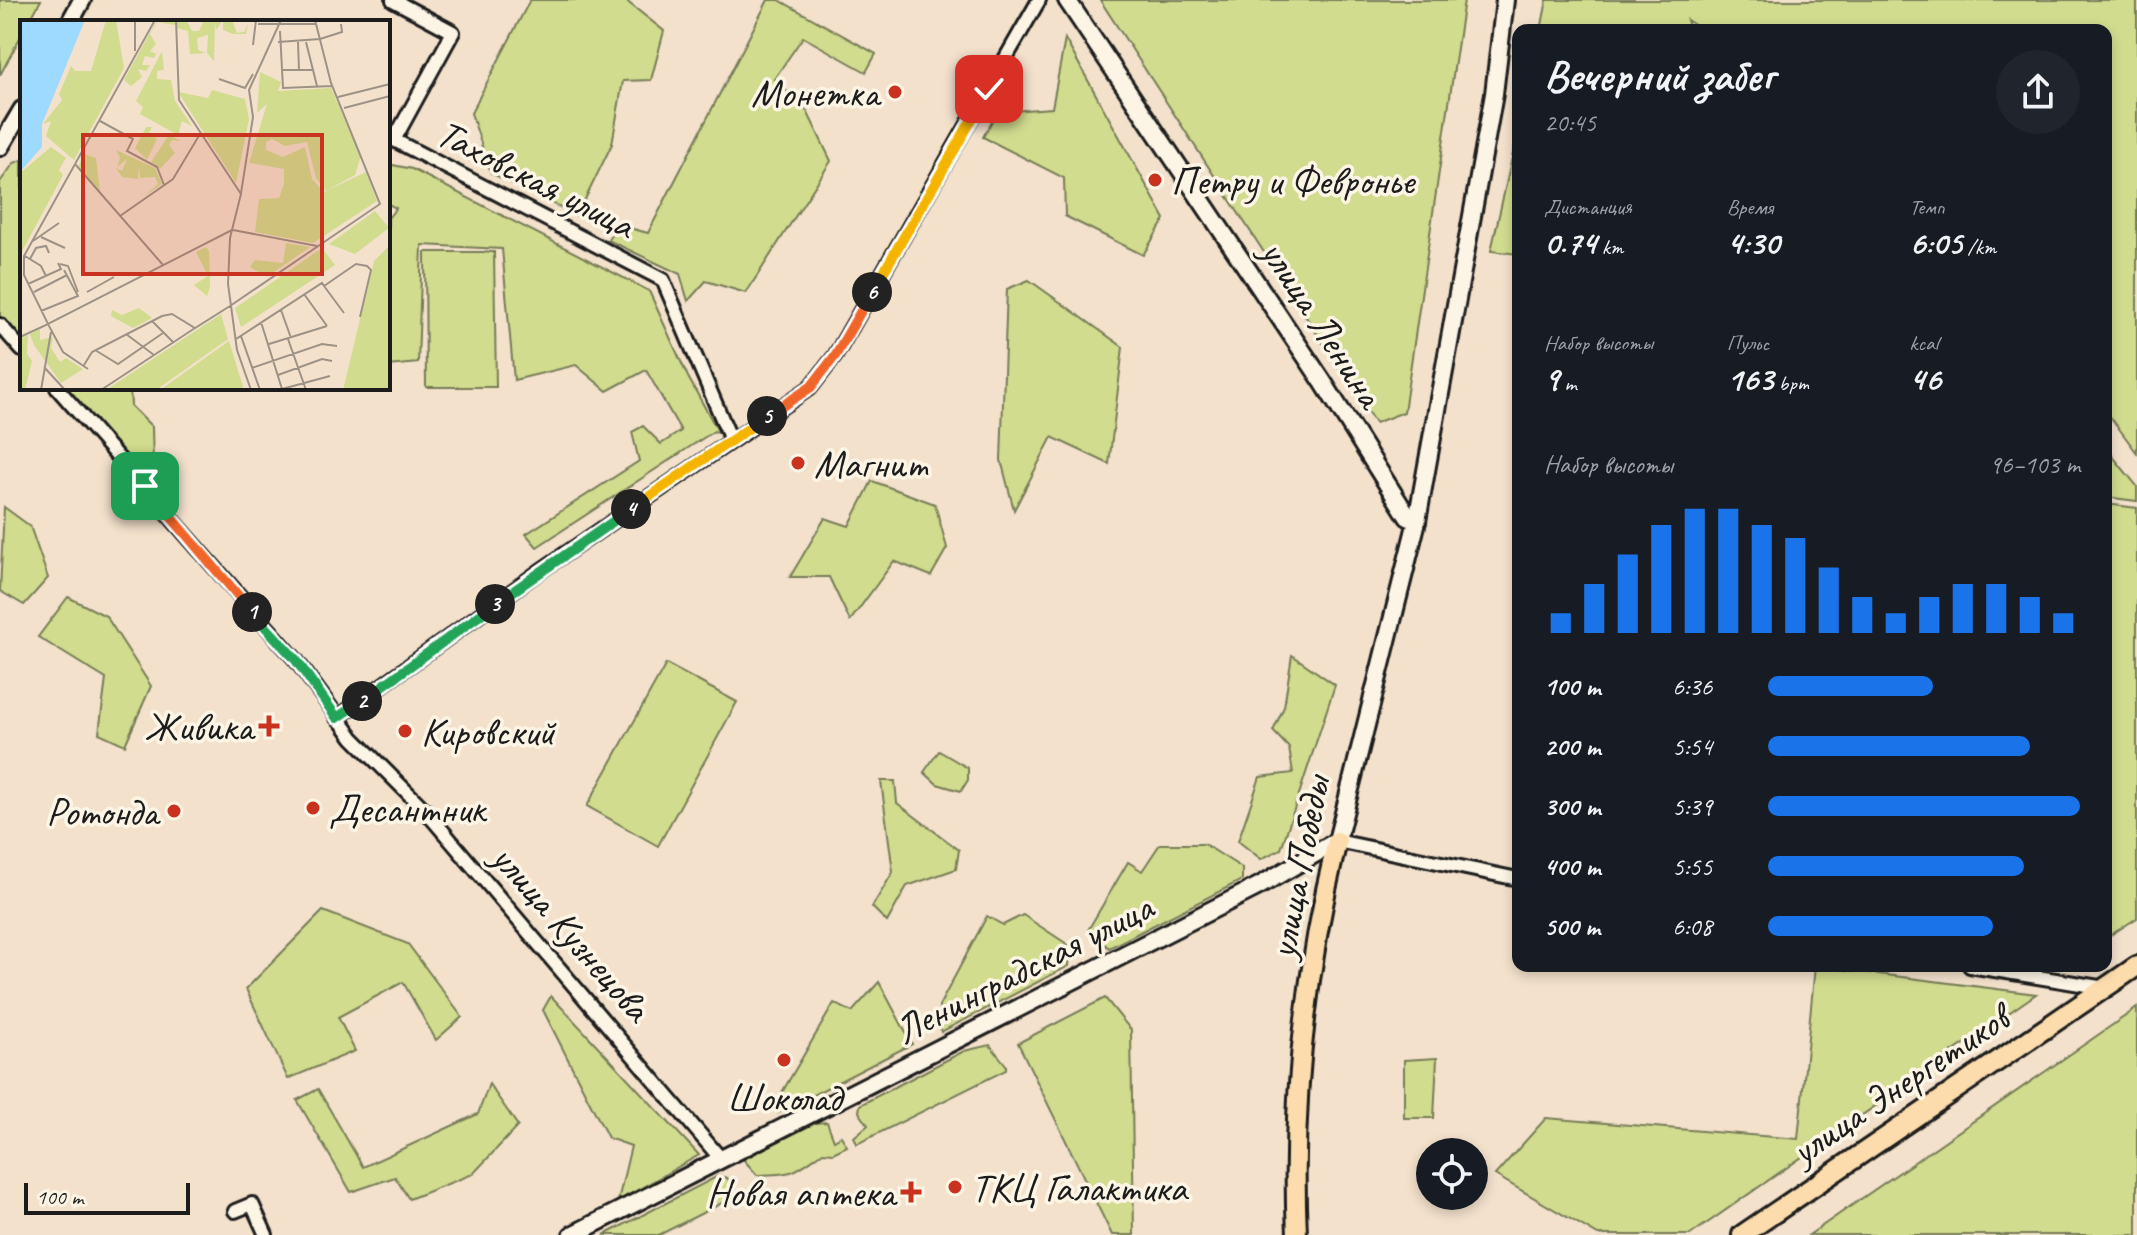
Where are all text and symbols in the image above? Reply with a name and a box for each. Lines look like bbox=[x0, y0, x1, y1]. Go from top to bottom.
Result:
inset map bbox=[20, 20, 390, 390]
text: Вечерний забег bbox=[1544, 48, 1774, 103]
button: share bbox=[1996, 50, 2080, 134]
pin bbox=[955, 55, 1023, 123]
icon: check bbox=[967, 67, 1011, 111]
place label: Монетка bbox=[751, 68, 883, 118]
marker: Монетка bbox=[886, 83, 904, 101]
text: 20:45 bbox=[1544, 106, 1596, 139]
street label: Таховская улица bbox=[428, 108, 645, 251]
place label: Петру и Февронье bbox=[1171, 156, 1417, 206]
marker: Петру и Февронье bbox=[1146, 171, 1164, 189]
text: Дистанция bbox=[1544, 193, 1632, 221]
text: Время bbox=[1727, 193, 1773, 221]
text: Темп bbox=[1909, 193, 1945, 221]
text: 0.74 bbox=[1544, 221, 1597, 264]
text: 4:30 bbox=[1727, 221, 1779, 264]
text: 6:05 bbox=[1909, 221, 1962, 264]
street label: улица Ленина bbox=[1248, 229, 1397, 420]
text: km bbox=[1597, 233, 1623, 261]
text: /km bbox=[1962, 233, 1996, 261]
pin: 6 bbox=[852, 272, 892, 312]
text: 6 bbox=[867, 278, 877, 306]
text: Набор высоты bbox=[1544, 329, 1653, 357]
text: Пульс bbox=[1727, 329, 1769, 357]
text: kcal bbox=[1909, 329, 1938, 357]
text: 9 bbox=[1544, 357, 1559, 400]
text: 163 bbox=[1727, 357, 1773, 400]
text: 46 bbox=[1909, 357, 1941, 400]
text: m bbox=[1559, 369, 1577, 397]
text: bpm bbox=[1773, 369, 1809, 397]
pin: 5 bbox=[747, 396, 787, 436]
text: 5 bbox=[762, 402, 772, 430]
place label: Магнит bbox=[814, 439, 929, 489]
text: Набор высоты bbox=[1544, 448, 1673, 481]
text: 96–103 m bbox=[1989, 448, 2080, 481]
pin bbox=[111, 452, 179, 520]
marker: Магнит bbox=[789, 454, 807, 472]
icon: arrive bbox=[123, 464, 167, 508]
pin: 4 bbox=[611, 489, 651, 529]
text: 4 bbox=[626, 495, 636, 523]
pin: 3 bbox=[475, 584, 515, 624]
text: 3 bbox=[490, 590, 500, 618]
pin: 1 bbox=[232, 592, 272, 632]
text: 1 bbox=[247, 598, 257, 626]
text: 100 m bbox=[1544, 670, 1600, 703]
text: 6:36 bbox=[1672, 670, 1712, 703]
pin: 2 bbox=[342, 681, 382, 721]
text: 2 bbox=[357, 687, 367, 715]
place label: Живика bbox=[144, 702, 257, 752]
place label: Кировский bbox=[421, 707, 557, 757]
marker: Живика bbox=[260, 717, 278, 735]
marker: Кировский bbox=[396, 722, 414, 740]
text: 200 m bbox=[1544, 730, 1600, 763]
text: 5:54 bbox=[1672, 730, 1712, 763]
street label: улица Победы bbox=[1256, 769, 1342, 965]
place label: Десантник bbox=[329, 784, 488, 834]
place label: Ротонда bbox=[46, 787, 162, 837]
text: 300 m bbox=[1544, 790, 1600, 823]
text: 5:39 bbox=[1672, 790, 1712, 823]
marker: Десантник bbox=[304, 799, 322, 817]
marker: Ротонда bbox=[165, 802, 183, 820]
street label: улица Кузнецова bbox=[479, 832, 663, 1033]
text: 400 m bbox=[1544, 850, 1600, 883]
text: 5:55 bbox=[1672, 850, 1712, 883]
street label: Ленинградская улица bbox=[886, 881, 1164, 1055]
text: 500 m bbox=[1544, 910, 1600, 943]
text: 6:08 bbox=[1672, 910, 1712, 943]
street label: улица Энергетиков bbox=[1780, 990, 2023, 1177]
marker: Шоколад bbox=[775, 1051, 793, 1069]
place label: Шоколад bbox=[727, 1073, 845, 1123]
map controls bbox=[1416, 1138, 1488, 1210]
button: locate bbox=[1416, 1138, 1488, 1210]
place label: ТКЦ Галактика bbox=[971, 1163, 1189, 1213]
place label: Новая аптека bbox=[706, 1168, 899, 1218]
marker: ТКЦ Галактика bbox=[946, 1178, 964, 1196]
scale bar bbox=[24, 1179, 190, 1215]
text: 100 m bbox=[36, 1183, 83, 1211]
marker: Новая аптека bbox=[902, 1183, 920, 1201]

